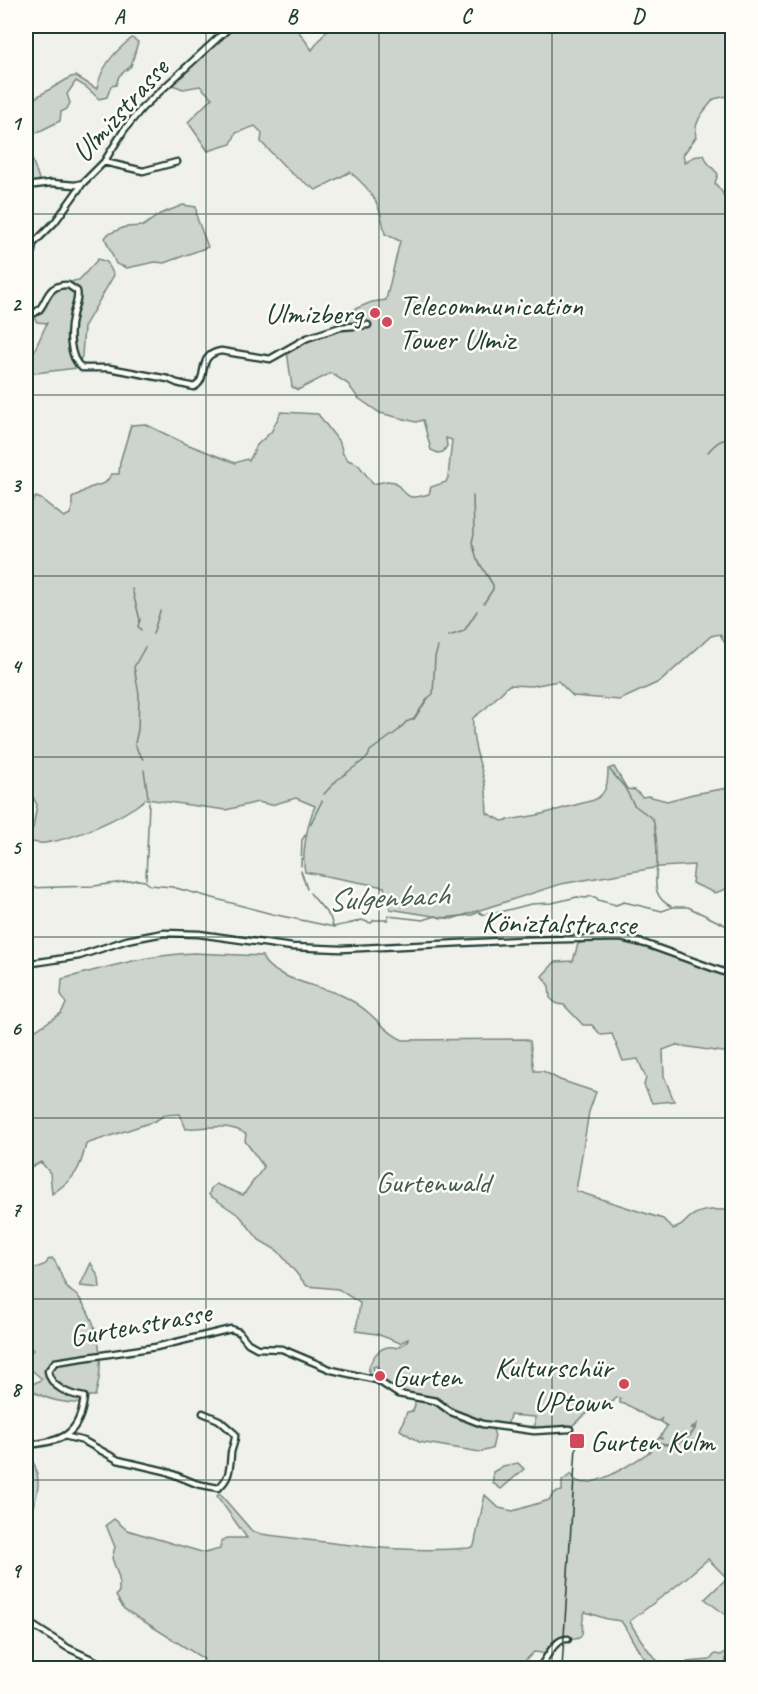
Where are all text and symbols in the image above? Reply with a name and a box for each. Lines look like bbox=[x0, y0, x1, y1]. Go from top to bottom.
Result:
text: A bbox=[114, 4, 126, 29]
text: B bbox=[287, 4, 299, 29]
text: C bbox=[461, 4, 473, 29]
text: D bbox=[632, 4, 646, 29]
street label: Ulmizstrasse bbox=[63, 48, 178, 170]
text: 1 bbox=[12, 111, 23, 136]
place label: Telecommunication Tower Ulmiz bbox=[399, 286, 584, 358]
text: 2 bbox=[12, 292, 23, 317]
place label: Ulmizberg bbox=[265, 294, 365, 332]
marker: Ulmizberg bbox=[368, 306, 382, 320]
marker: Telecommunication Tower Ulmiz bbox=[380, 315, 394, 329]
text: 3 bbox=[12, 473, 23, 498]
text: 4 bbox=[12, 654, 24, 679]
text: 5 bbox=[12, 835, 23, 860]
water label: Sulgenbach bbox=[326, 873, 452, 921]
street label: Köniztalstrasse bbox=[481, 903, 639, 943]
text: 6 bbox=[11, 1016, 22, 1041]
park label: Gurtenwald bbox=[376, 1163, 494, 1201]
text: 7 bbox=[12, 1197, 23, 1222]
street label: Gurtenstrasse bbox=[66, 1292, 216, 1355]
place label: Kulturschür UPtown bbox=[494, 1348, 615, 1420]
place label: Gurten bbox=[392, 1357, 463, 1395]
marker: Gurten bbox=[373, 1369, 387, 1383]
text: 8 bbox=[12, 1377, 24, 1402]
marker: Kulturschür UPtown bbox=[617, 1377, 631, 1391]
place label: Gurten Kulm bbox=[590, 1422, 716, 1460]
marker: Gurten Kulm bbox=[568, 1432, 586, 1450]
text: 9 bbox=[12, 1558, 23, 1583]

